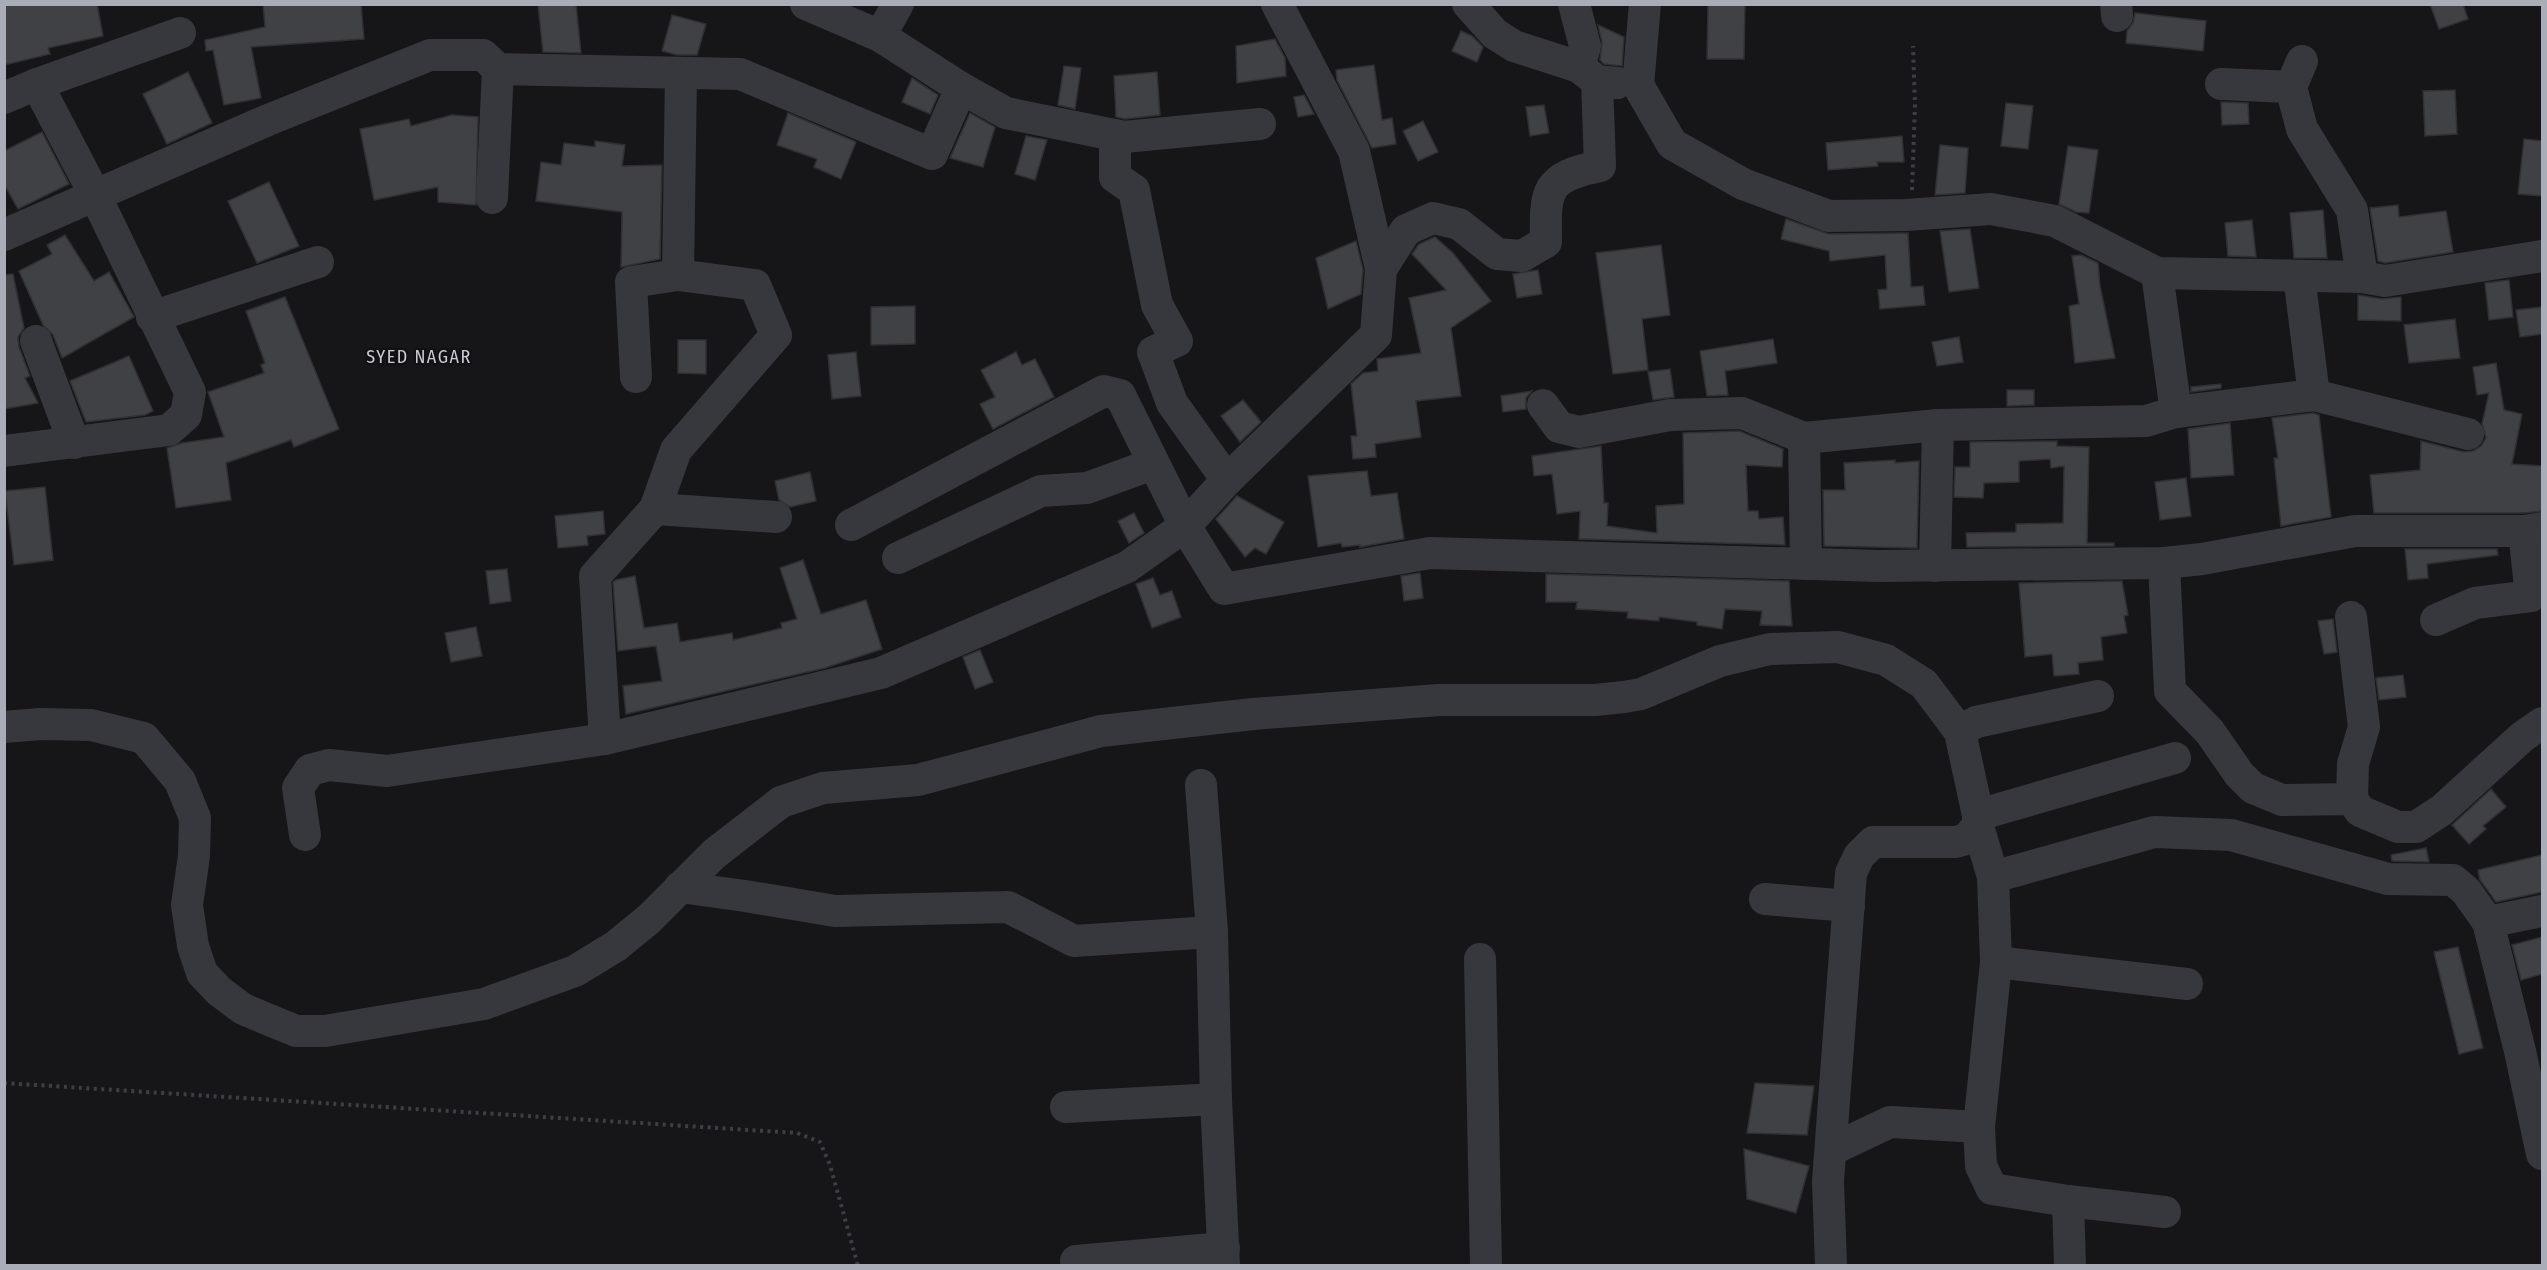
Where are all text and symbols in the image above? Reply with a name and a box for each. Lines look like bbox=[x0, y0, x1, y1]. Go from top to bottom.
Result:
district label: SYED NAGAR bbox=[366, 346, 472, 368]

